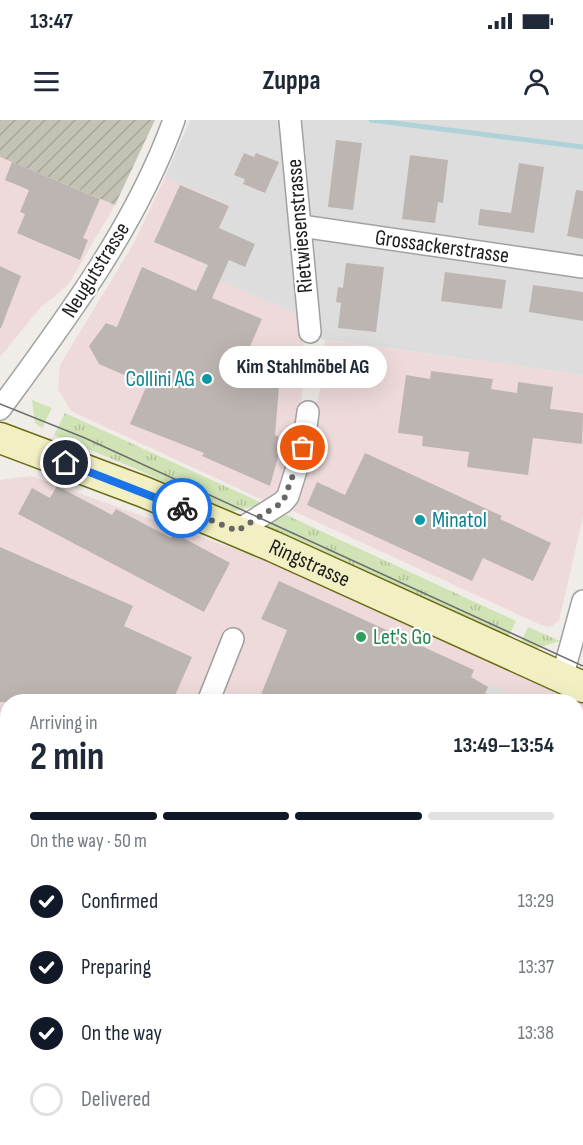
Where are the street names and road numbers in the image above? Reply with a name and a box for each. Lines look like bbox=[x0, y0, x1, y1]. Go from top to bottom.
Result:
street label: Rietwiesenstrasse bbox=[281, 158, 319, 294]
street label: Neugutstrasse bbox=[56, 217, 136, 323]
street label: Grossackerstrasse bbox=[373, 224, 511, 270]
street label: Ringstrasse bbox=[265, 533, 354, 593]

